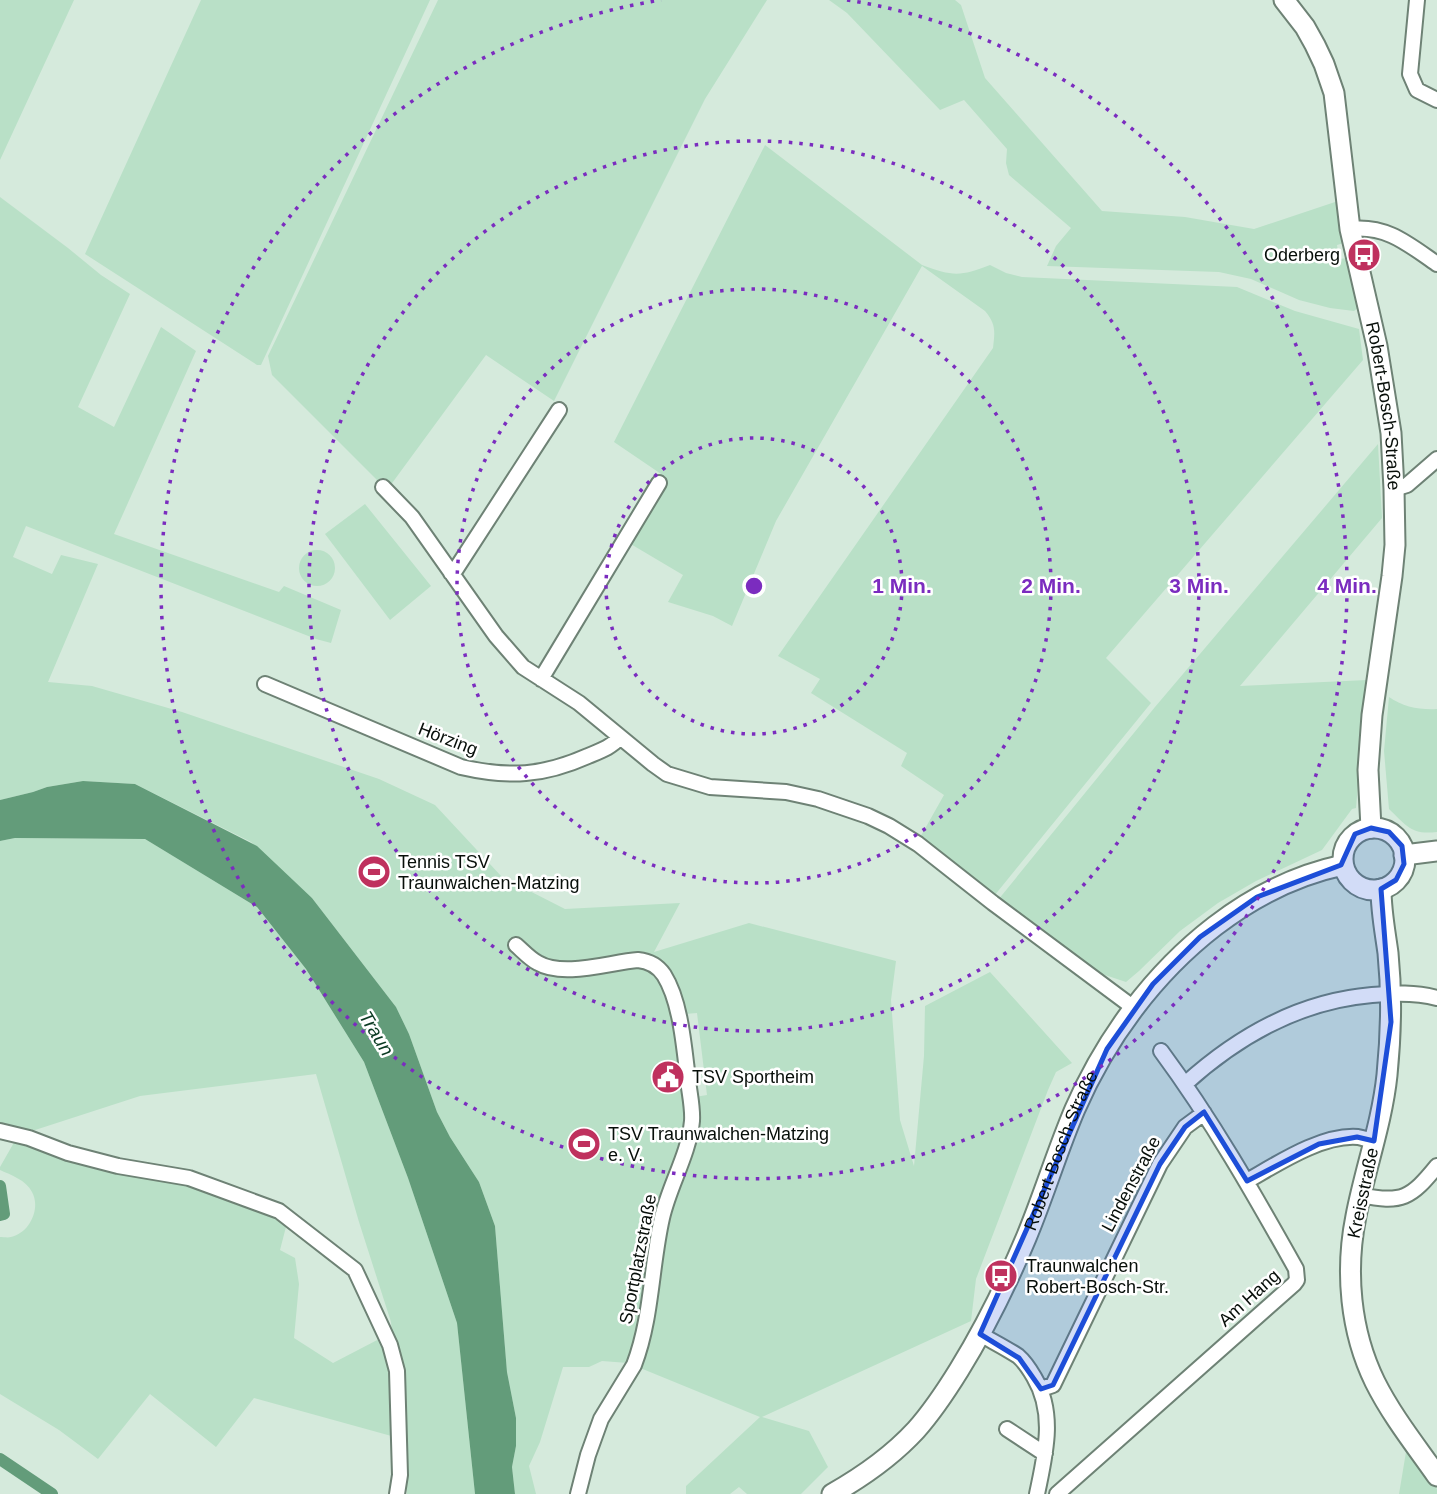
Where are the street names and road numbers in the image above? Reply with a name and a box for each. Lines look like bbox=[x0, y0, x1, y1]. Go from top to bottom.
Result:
street label: Robert-Bosch-Straße bbox=[1362, 320, 1404, 491]
street label: Hörzing bbox=[415, 719, 481, 759]
street label: Robert-Bosch-Straße bbox=[1020, 1067, 1102, 1233]
street label: Lindenstraße bbox=[1098, 1133, 1164, 1235]
street label: Kreisstraße bbox=[1344, 1146, 1382, 1240]
street label: Sportplatzstraße bbox=[616, 1192, 660, 1326]
street label: Am Hang bbox=[1214, 1265, 1284, 1331]

